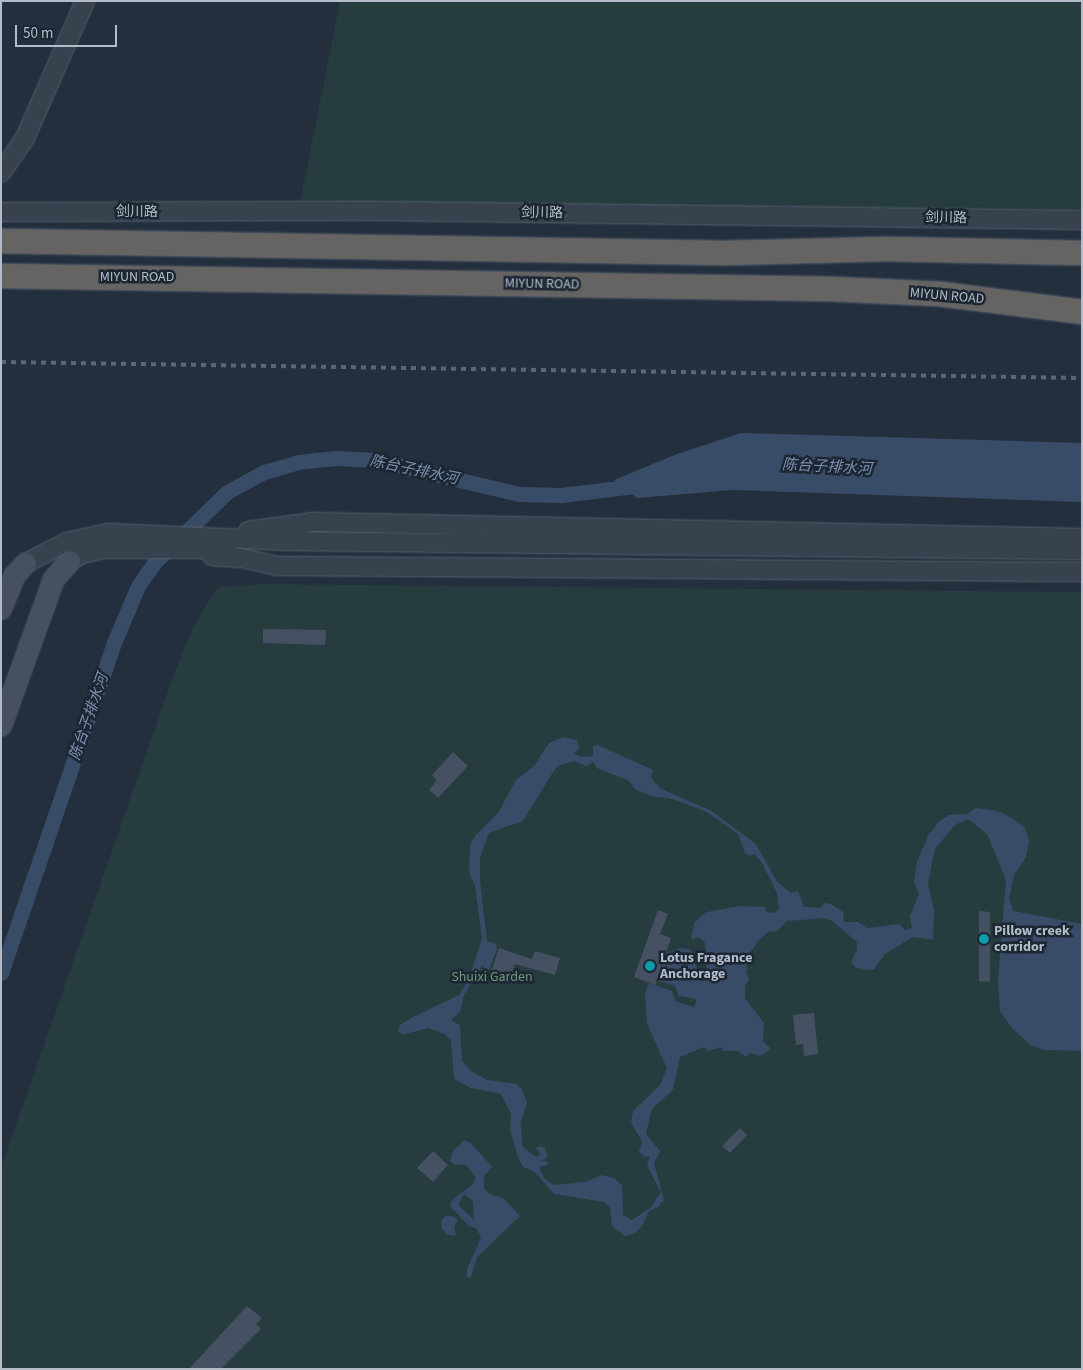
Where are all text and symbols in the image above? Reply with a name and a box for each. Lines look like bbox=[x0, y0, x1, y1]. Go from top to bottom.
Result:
scale bar bbox=[18, 15, 120, 47]
text: 50 m bbox=[23, 23, 53, 44]
street label: 剑川路 bbox=[116, 204, 158, 220]
street label: 剑川路 bbox=[521, 204, 563, 222]
street label: 剑川路 bbox=[925, 209, 967, 227]
street label: MIYUN ROAD bbox=[100, 269, 174, 285]
street label: MIYUN ROAD bbox=[505, 275, 579, 293]
street label: MIYUN ROAD bbox=[909, 284, 985, 308]
water label: 陈台子排水河 bbox=[368, 452, 460, 488]
water label: 陈台子排水河 bbox=[782, 456, 872, 478]
water label: 陈台子排水河 bbox=[66, 672, 112, 762]
place label: Pillow creek corridor bbox=[994, 923, 1070, 956]
marker: Pillow creek corridor bbox=[978, 933, 990, 945]
place label: Lotus Fragance Anchorage bbox=[660, 950, 752, 982]
marker: Lotus Fragance Anchorage bbox=[644, 960, 656, 972]
park label: Shuixi Garden bbox=[451, 969, 533, 985]

